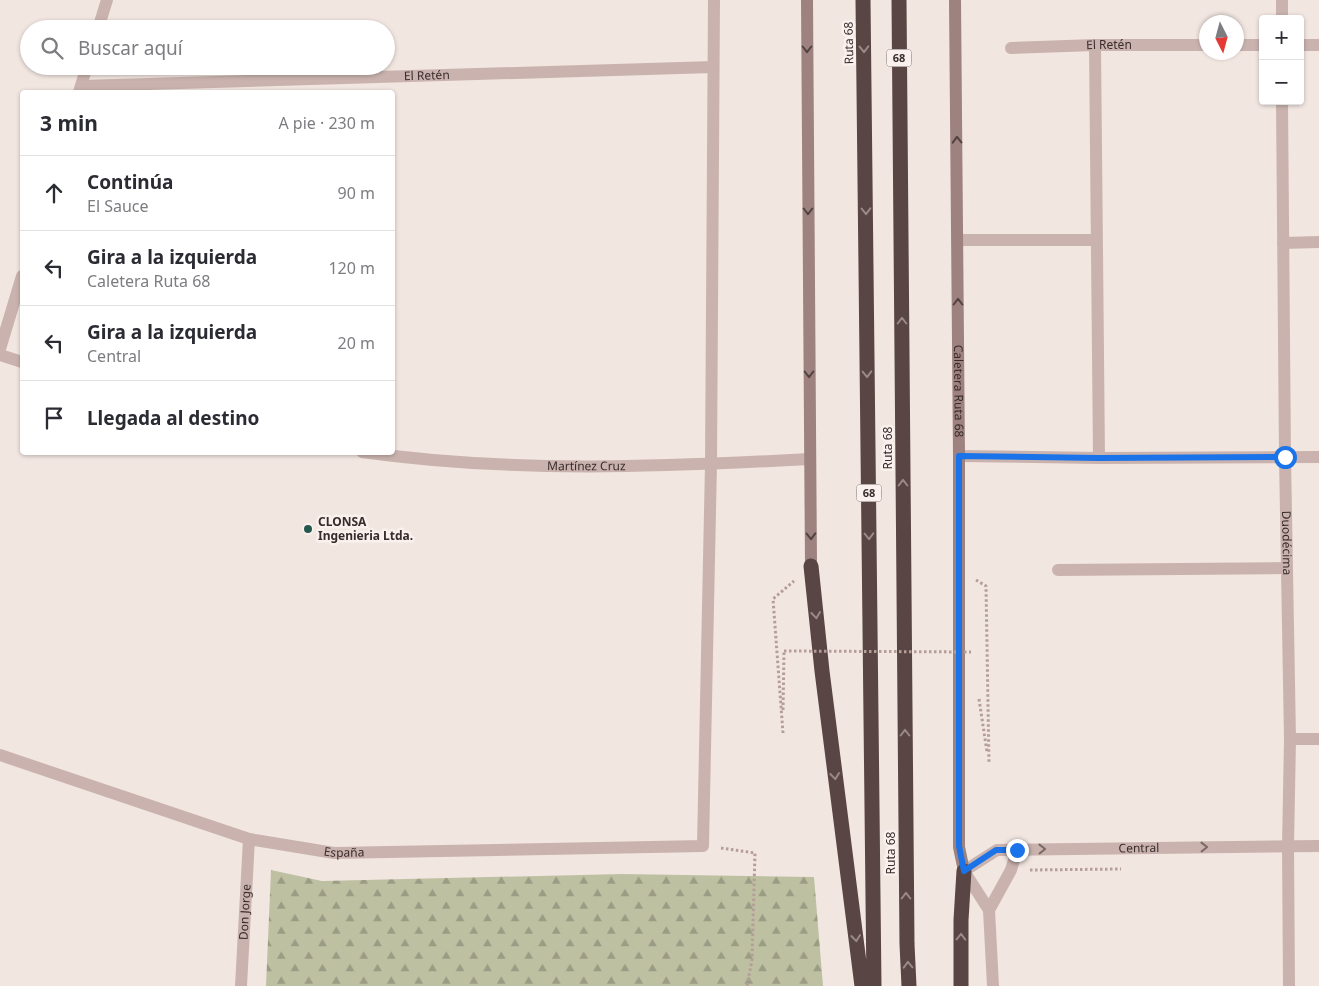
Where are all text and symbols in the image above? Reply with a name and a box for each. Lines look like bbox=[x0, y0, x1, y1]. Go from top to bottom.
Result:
north arrow bbox=[1199, 15, 1244, 60]
map controls bbox=[1259, 15, 1304, 105]
button: + bbox=[1259, 15, 1304, 60]
search box bbox=[20, 20, 395, 75]
street label: Ruta 68 bbox=[840, 21, 857, 65]
icon: search bbox=[38, 34, 66, 62]
text: Buscar aquí bbox=[78, 35, 183, 61]
street label: El Retén bbox=[1086, 36, 1132, 53]
one-way arrow bbox=[802, 45, 812, 53]
one-way arrow bbox=[859, 45, 869, 53]
road number: 68 bbox=[886, 49, 912, 66]
button: − bbox=[1259, 60, 1304, 105]
street label: El Retén bbox=[404, 66, 450, 84]
text: 3 min bbox=[40, 109, 98, 137]
text: A pie · 230 m bbox=[278, 112, 375, 134]
one-way arrow bbox=[952, 135, 962, 143]
text: Continúa bbox=[87, 169, 173, 195]
icon: ahead bbox=[40, 179, 68, 207]
text: 90 m bbox=[338, 182, 375, 204]
text: El Sauce bbox=[87, 195, 149, 217]
one-way arrow bbox=[803, 208, 813, 215]
one-way arrow bbox=[861, 208, 871, 215]
text: Gira a la izquierda bbox=[87, 244, 257, 270]
icon: left bbox=[40, 254, 68, 282]
text: 120 m bbox=[328, 257, 375, 279]
text: Caletera Ruta 68 bbox=[87, 270, 211, 292]
one-way arrow bbox=[953, 298, 963, 306]
one-way arrow bbox=[896, 316, 907, 324]
text: Gira a la izquierda bbox=[87, 319, 257, 345]
icon: left bbox=[40, 329, 68, 357]
text: 20 m bbox=[338, 332, 375, 354]
text: Central bbox=[87, 345, 141, 367]
street label: Caletera Ruta 68 bbox=[950, 345, 968, 438]
one-way arrow bbox=[804, 370, 814, 378]
one-way arrow bbox=[862, 370, 872, 378]
icon: arrive bbox=[40, 404, 68, 432]
text: Llegada al destino bbox=[87, 405, 259, 431]
street label: Ruta 68 bbox=[879, 426, 896, 469]
route start bbox=[1274, 446, 1297, 469]
street label: Martínez Cruz bbox=[547, 457, 626, 474]
one-way arrow bbox=[898, 479, 908, 486]
road number: 68 bbox=[856, 484, 882, 502]
street label: Duodécima bbox=[1278, 511, 1296, 575]
place label: CLONSA Ingenieria Ltda. bbox=[318, 513, 413, 544]
marker: CLONSA Ingenieria Ltda. bbox=[302, 523, 314, 535]
one-way arrow bbox=[806, 532, 816, 540]
one-way arrow bbox=[864, 532, 874, 540]
one-way arrow bbox=[810, 611, 821, 619]
one-way arrow bbox=[900, 729, 910, 736]
one-way arrow bbox=[829, 773, 840, 781]
street label: Ruta 68 bbox=[882, 831, 899, 874]
route end bbox=[1006, 839, 1029, 862]
street label: Central bbox=[1118, 839, 1159, 856]
street label: España bbox=[323, 842, 365, 861]
one-way arrow bbox=[1201, 842, 1209, 852]
one-way arrow bbox=[1038, 844, 1046, 855]
street label: Don Jorge bbox=[235, 883, 255, 941]
one-way arrow bbox=[901, 891, 912, 899]
one-way arrow bbox=[956, 933, 966, 941]
one-way arrow bbox=[850, 934, 861, 942]
one-way arrow bbox=[902, 961, 913, 969]

